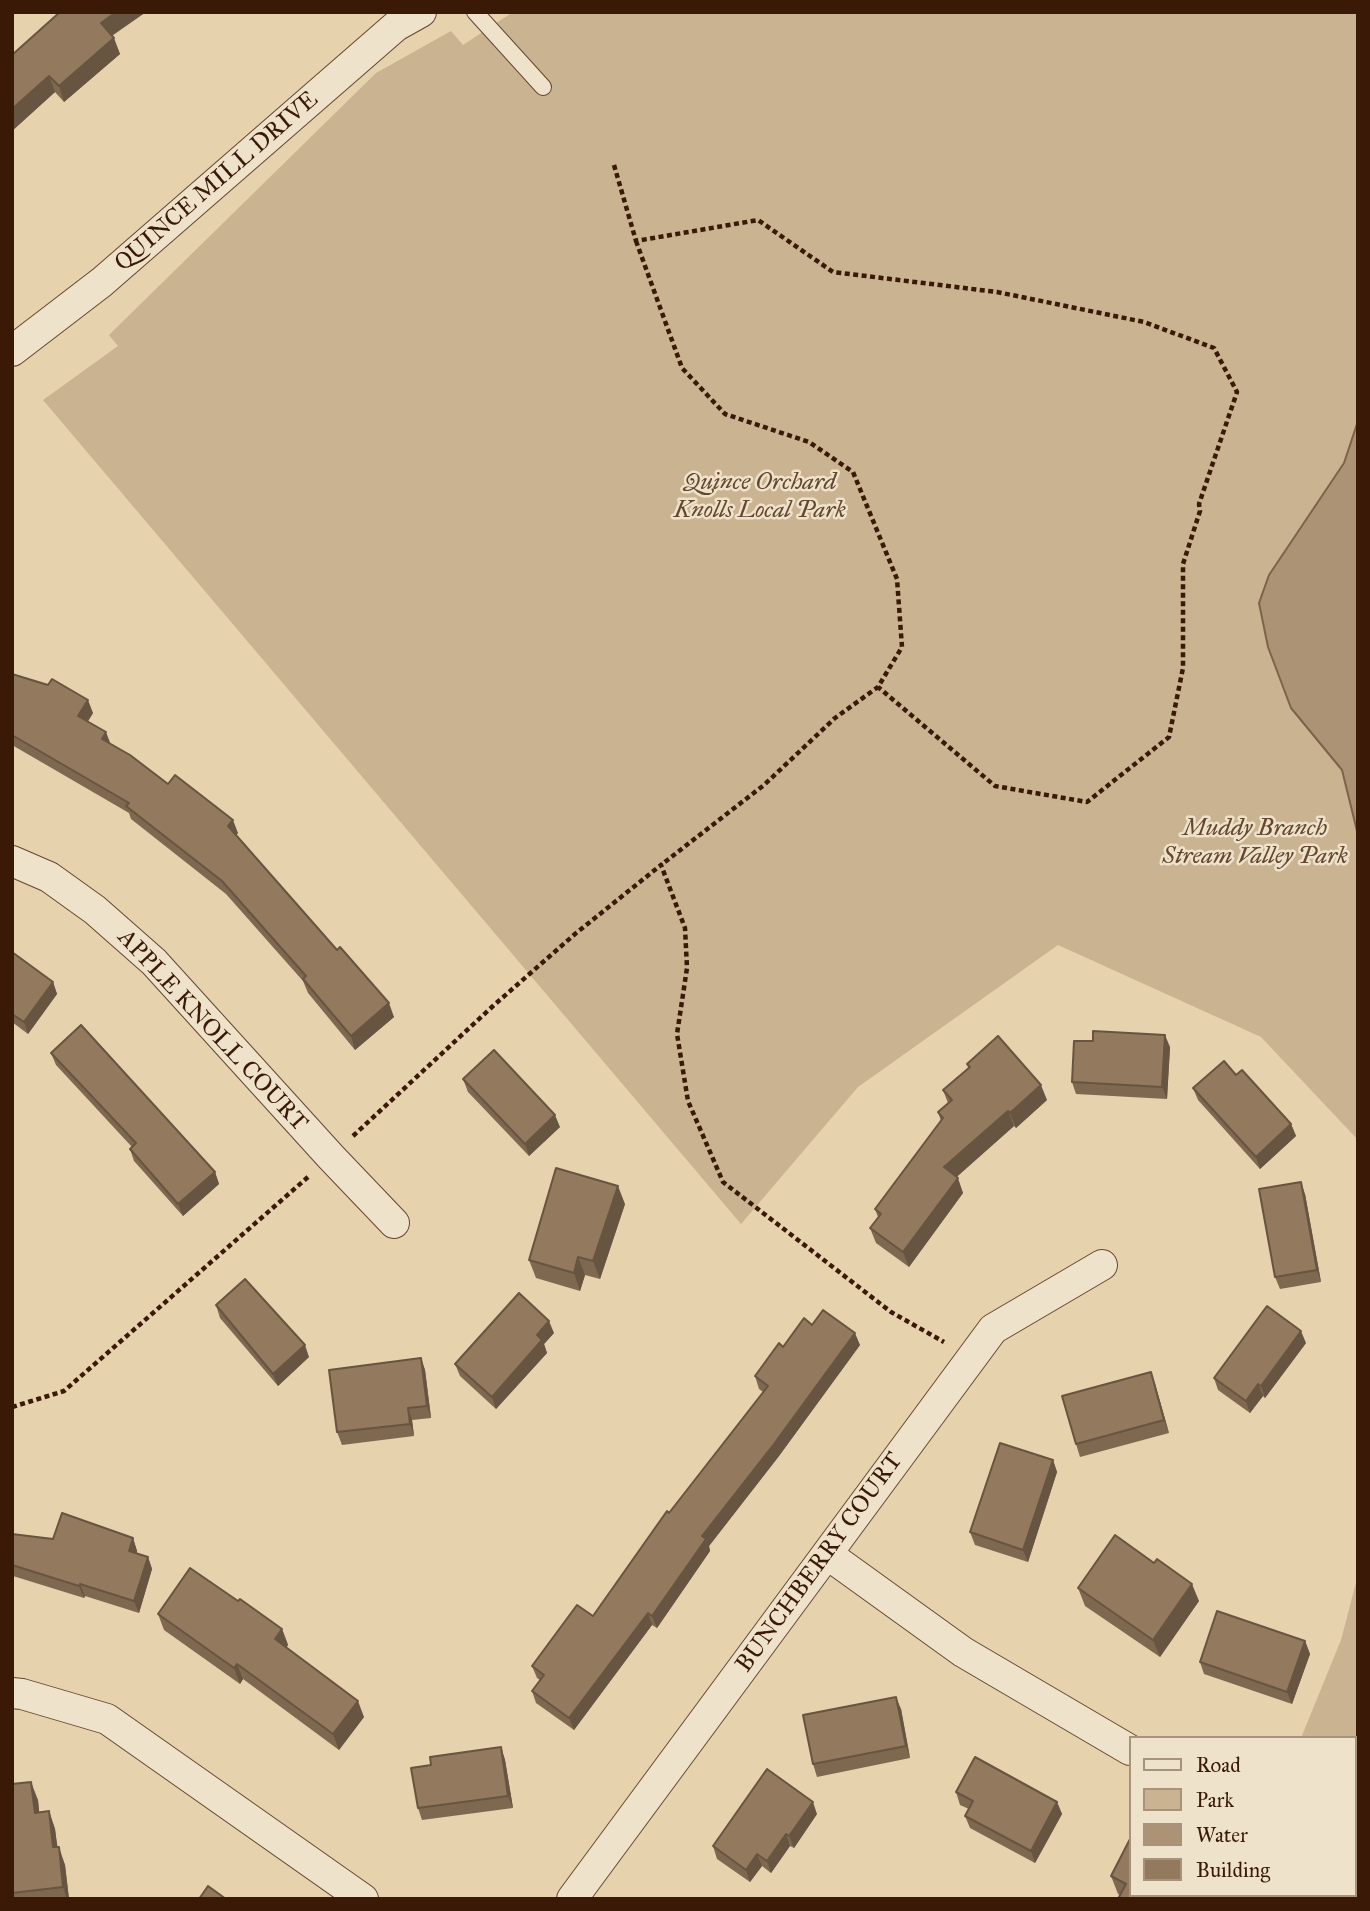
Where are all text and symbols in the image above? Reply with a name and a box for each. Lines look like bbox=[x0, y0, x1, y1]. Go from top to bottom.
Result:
street label: QUINCE MILL DRIVE bbox=[109, 86, 325, 278]
park label: Quince Orchard Knolls Local Park bbox=[674, 469, 846, 525]
park label: Muddy Branch Stream Valley Park bbox=[1162, 815, 1348, 871]
street label: APPLE KNOLL COURT bbox=[111, 924, 313, 1138]
street label: BUNCHBERRY COURT bbox=[731, 1447, 909, 1679]
legend bbox=[1128, 1736, 1356, 1897]
text: Road bbox=[1196, 1752, 1241, 1778]
text: Park bbox=[1196, 1787, 1234, 1813]
text: Water bbox=[1196, 1822, 1248, 1848]
text: Building bbox=[1196, 1857, 1270, 1883]

